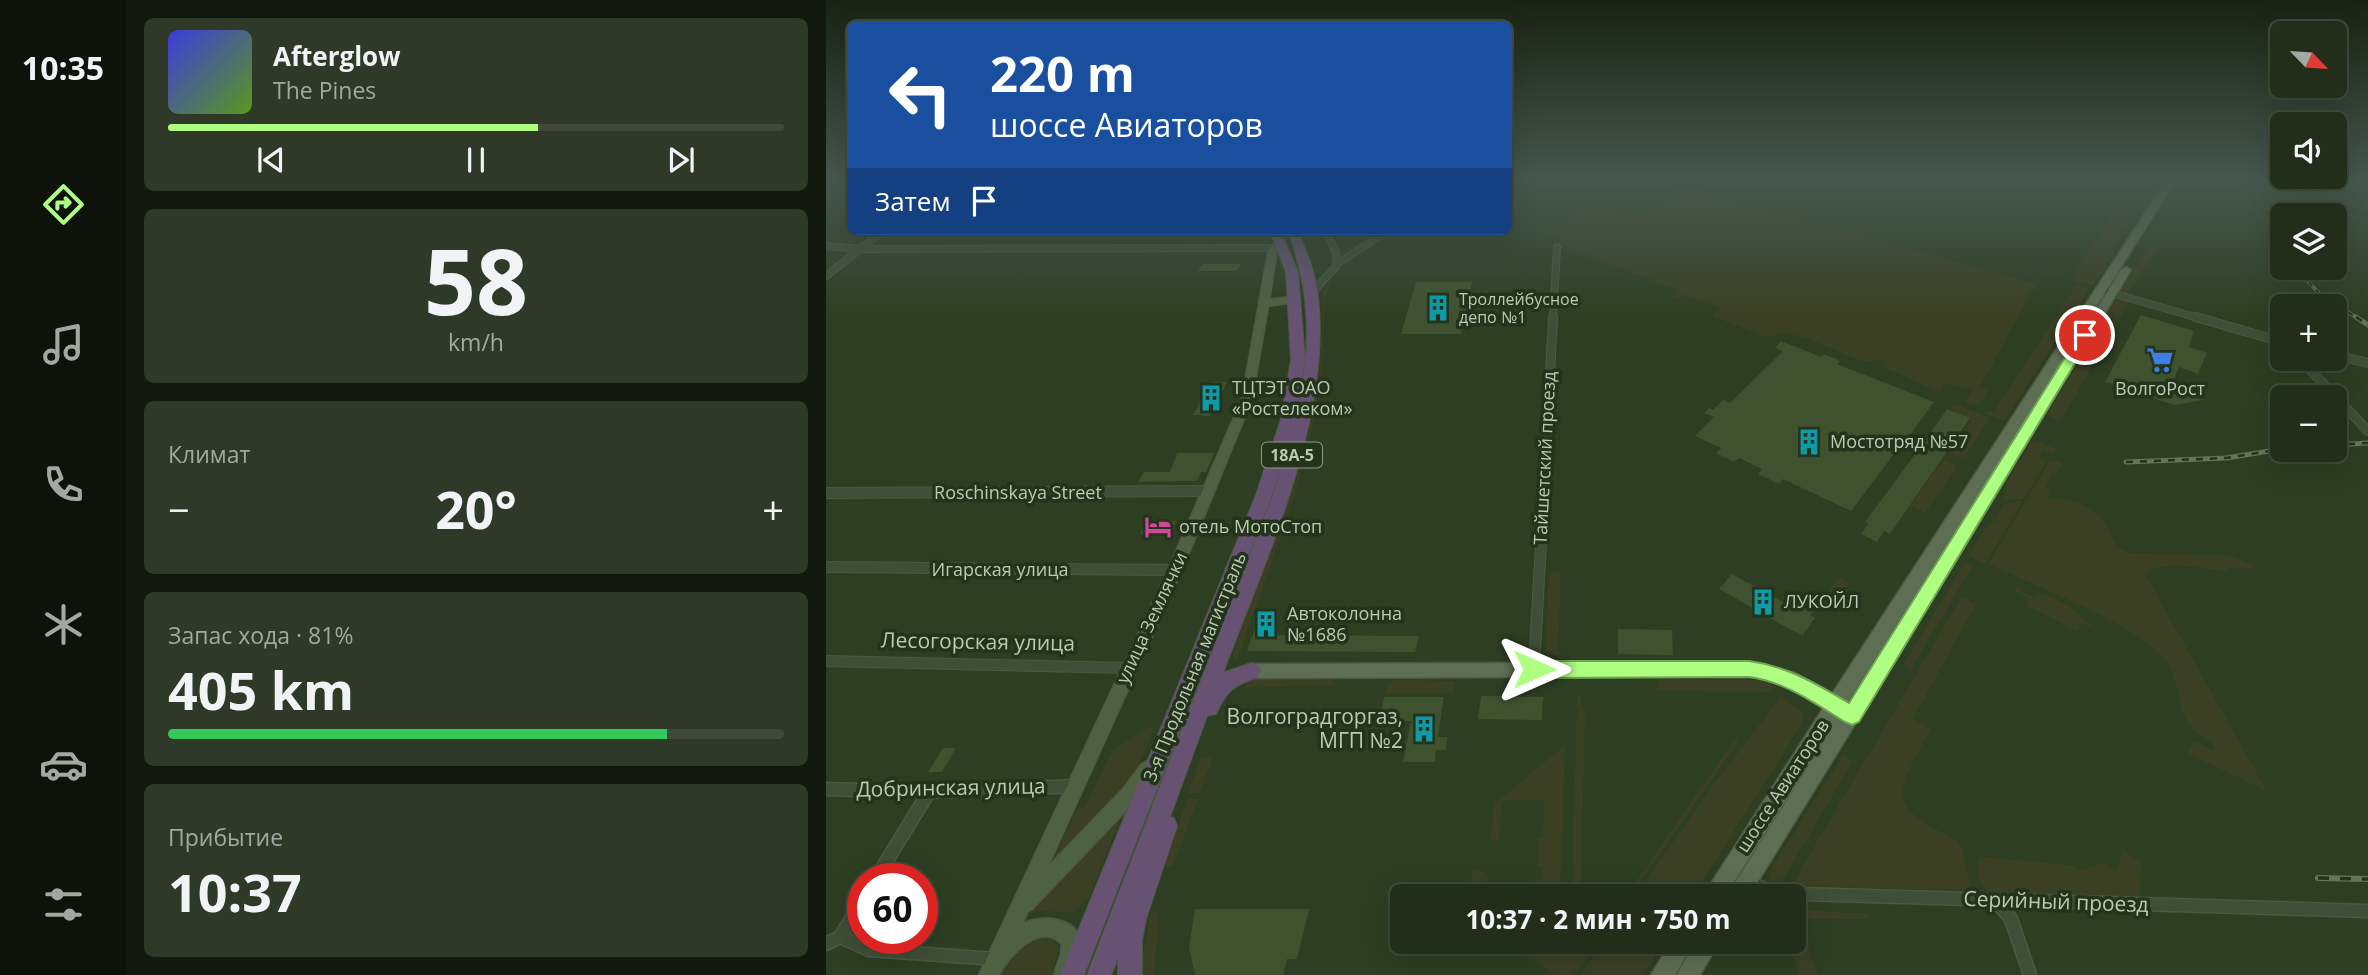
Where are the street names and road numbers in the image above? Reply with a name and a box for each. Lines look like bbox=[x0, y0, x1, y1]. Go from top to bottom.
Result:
street label: Тайшетский проезд bbox=[1527, 371, 1561, 545]
road number: 18А-5 bbox=[1262, 442, 1322, 468]
street label: Roschinskaya Street bbox=[934, 480, 1102, 504]
street label: улица Землячки bbox=[1110, 548, 1192, 687]
street label: 3-я Продольная магистраль bbox=[1137, 548, 1251, 785]
street label: Игарская улица bbox=[931, 557, 1069, 581]
street label: Лесогорская улица bbox=[881, 625, 1075, 657]
street label: шоссе Авиаторов bbox=[1730, 715, 1834, 856]
street label: Добринская улица bbox=[856, 771, 1046, 803]
street label: Серийный проезд bbox=[1963, 884, 2149, 918]

